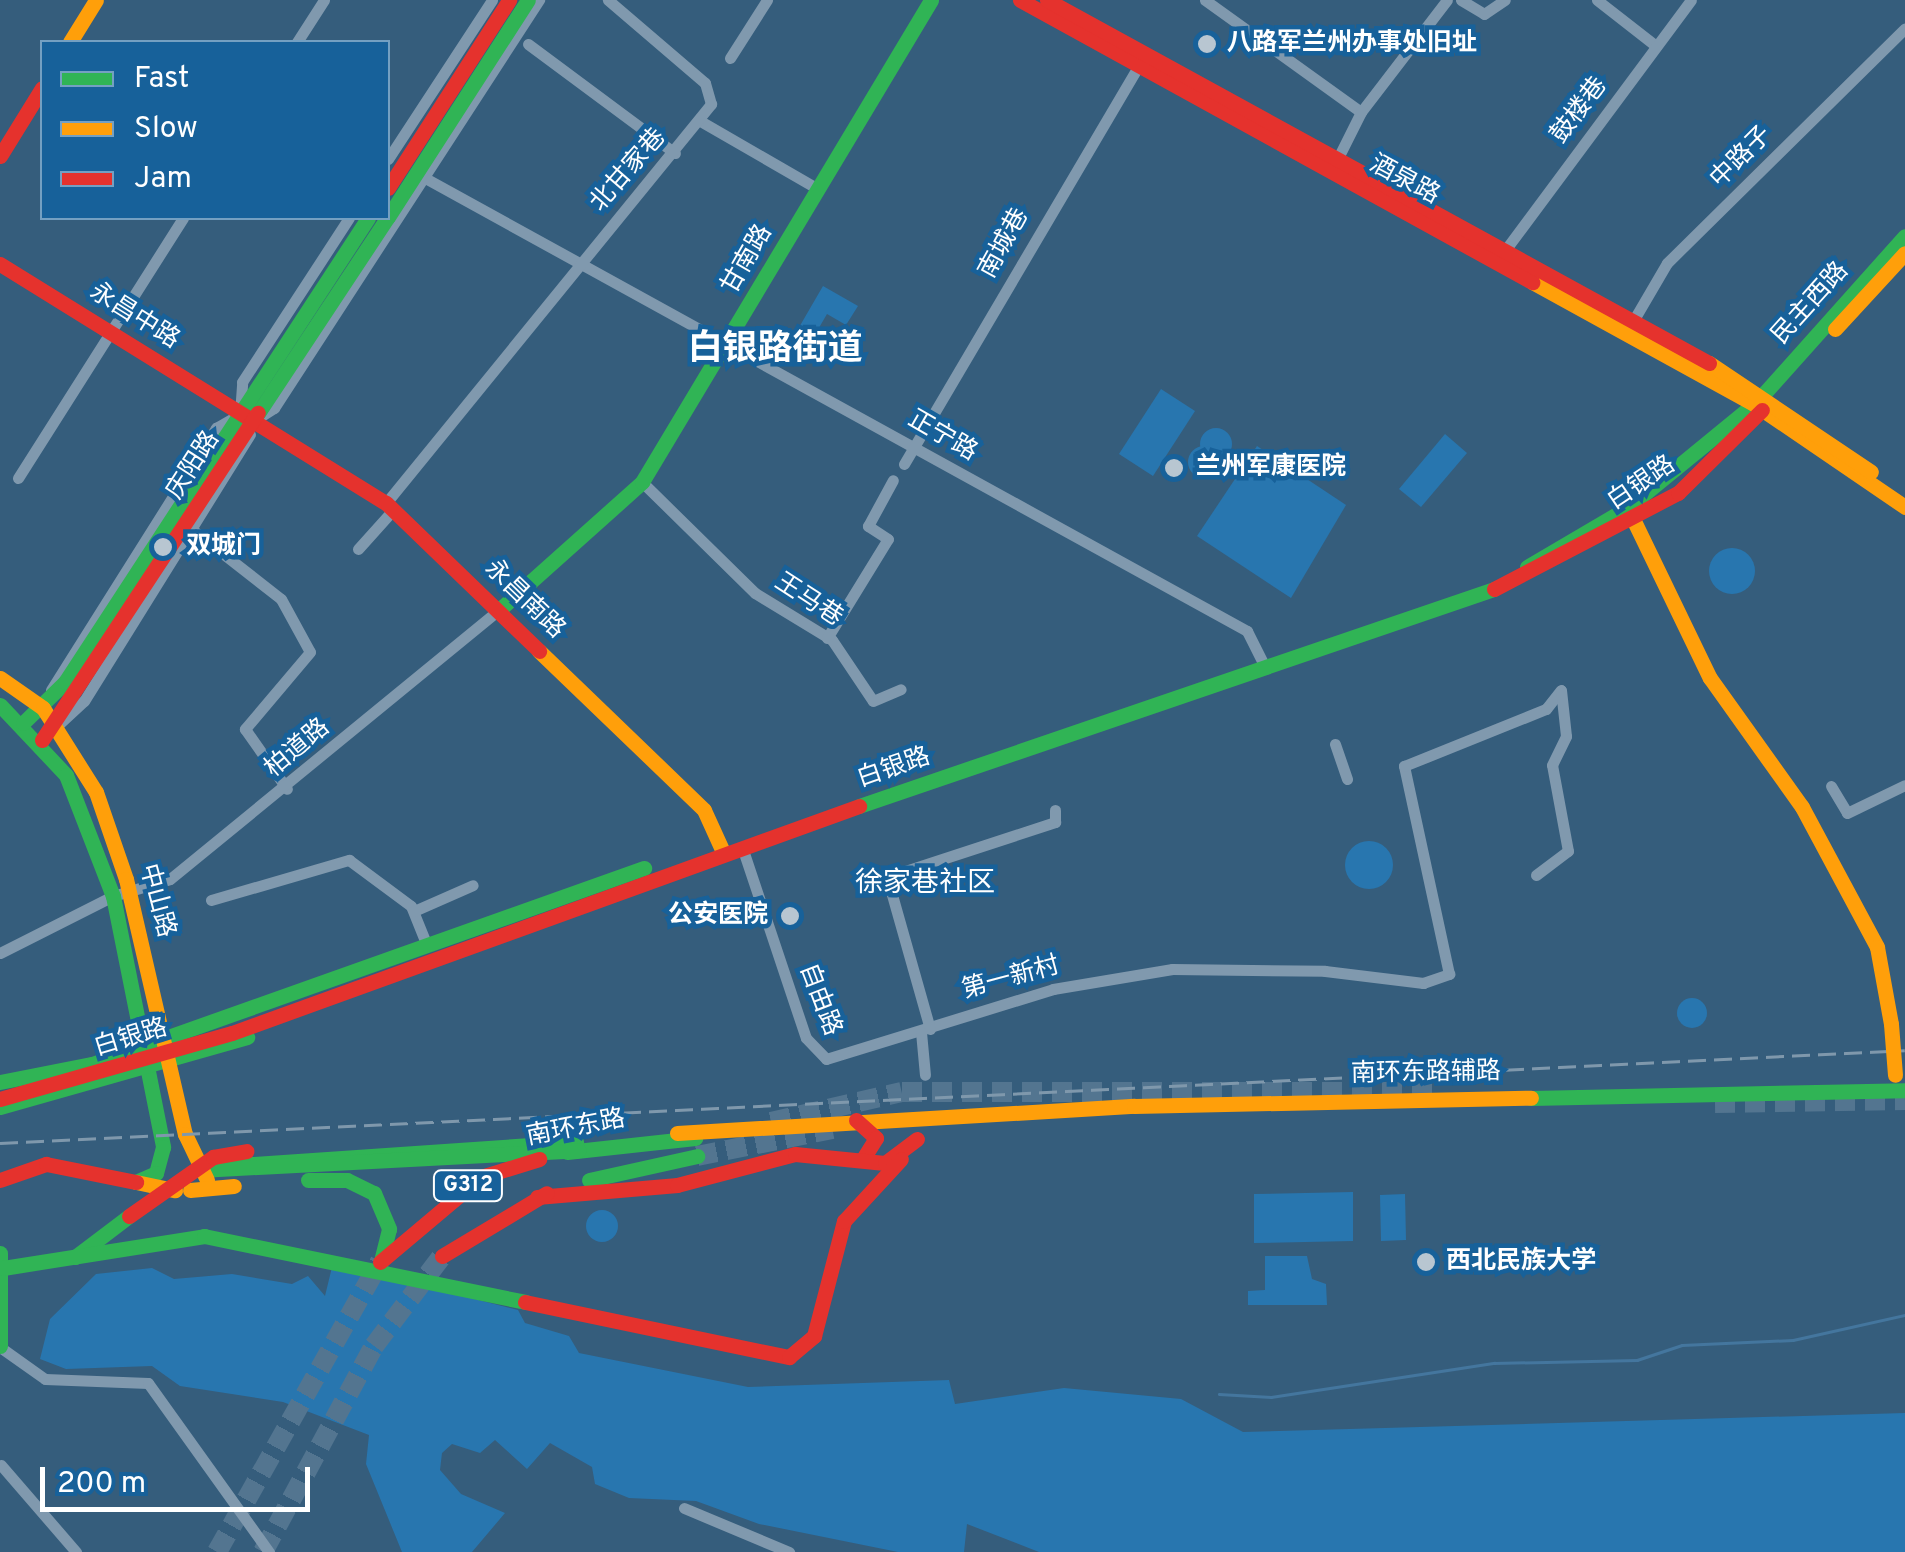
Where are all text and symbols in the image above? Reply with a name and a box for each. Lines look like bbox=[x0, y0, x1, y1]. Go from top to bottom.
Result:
place label: 八路军兰州办事处旧址 bbox=[1227, 29, 1477, 59]
marker: 八路军兰州办事处旧址 bbox=[1196, 33, 1218, 55]
legend bbox=[40, 40, 390, 220]
text: Fast bbox=[134, 61, 189, 98]
street label: 鼓楼巷 bbox=[1545, 72, 1615, 150]
text: Slow bbox=[134, 111, 198, 148]
street label: 中路子 bbox=[1705, 121, 1779, 195]
street label: 北甘家巷 bbox=[585, 123, 673, 219]
street label: 酒泉路 bbox=[1364, 150, 1444, 212]
text: Jam bbox=[134, 161, 192, 198]
street label: 南城巷 bbox=[974, 204, 1036, 284]
street label: 甘南路 bbox=[716, 220, 780, 300]
street label: 民主西路 bbox=[1766, 257, 1856, 351]
street label: 永昌中路 bbox=[84, 278, 184, 356]
district label: 白银路街道 bbox=[688, 329, 862, 371]
street label: 正宁路 bbox=[902, 405, 982, 469]
street label: 庆阳路 bbox=[161, 426, 227, 506]
street label: 白银路 bbox=[1603, 451, 1681, 517]
place label: 兰州军康医院 bbox=[1196, 453, 1346, 483]
marker: 兰州军康医院 bbox=[1161, 455, 1187, 481]
place label: 双城门 bbox=[186, 532, 261, 562]
marker: 双城门 bbox=[150, 534, 176, 560]
street label: 永昌南路 bbox=[478, 554, 570, 646]
street label: 王马巷 bbox=[768, 568, 848, 634]
street label: 柏道路 bbox=[260, 713, 336, 785]
street label: 白银路 bbox=[854, 743, 934, 795]
street label: 中山路 bbox=[132, 861, 180, 941]
district label: 徐家巷社区 bbox=[855, 867, 995, 901]
place label: 公安医院 bbox=[668, 901, 768, 931]
marker: 公安医院 bbox=[777, 903, 803, 929]
street label: 第一新村 bbox=[959, 952, 1063, 1006]
street label: 自由路 bbox=[792, 960, 846, 1040]
street label: 白银路 bbox=[91, 1014, 171, 1064]
street label: 南环东路辅路 bbox=[1351, 1058, 1501, 1090]
street label: 南环东路 bbox=[524, 1105, 628, 1153]
road number: G312 bbox=[430, 1169, 506, 1203]
place label: 西北民族大学 bbox=[1446, 1247, 1596, 1277]
marker: 西北民族大学 bbox=[1415, 1251, 1437, 1273]
scale bar bbox=[45, 1447, 315, 1509]
text: 200 m bbox=[57, 1466, 146, 1503]

